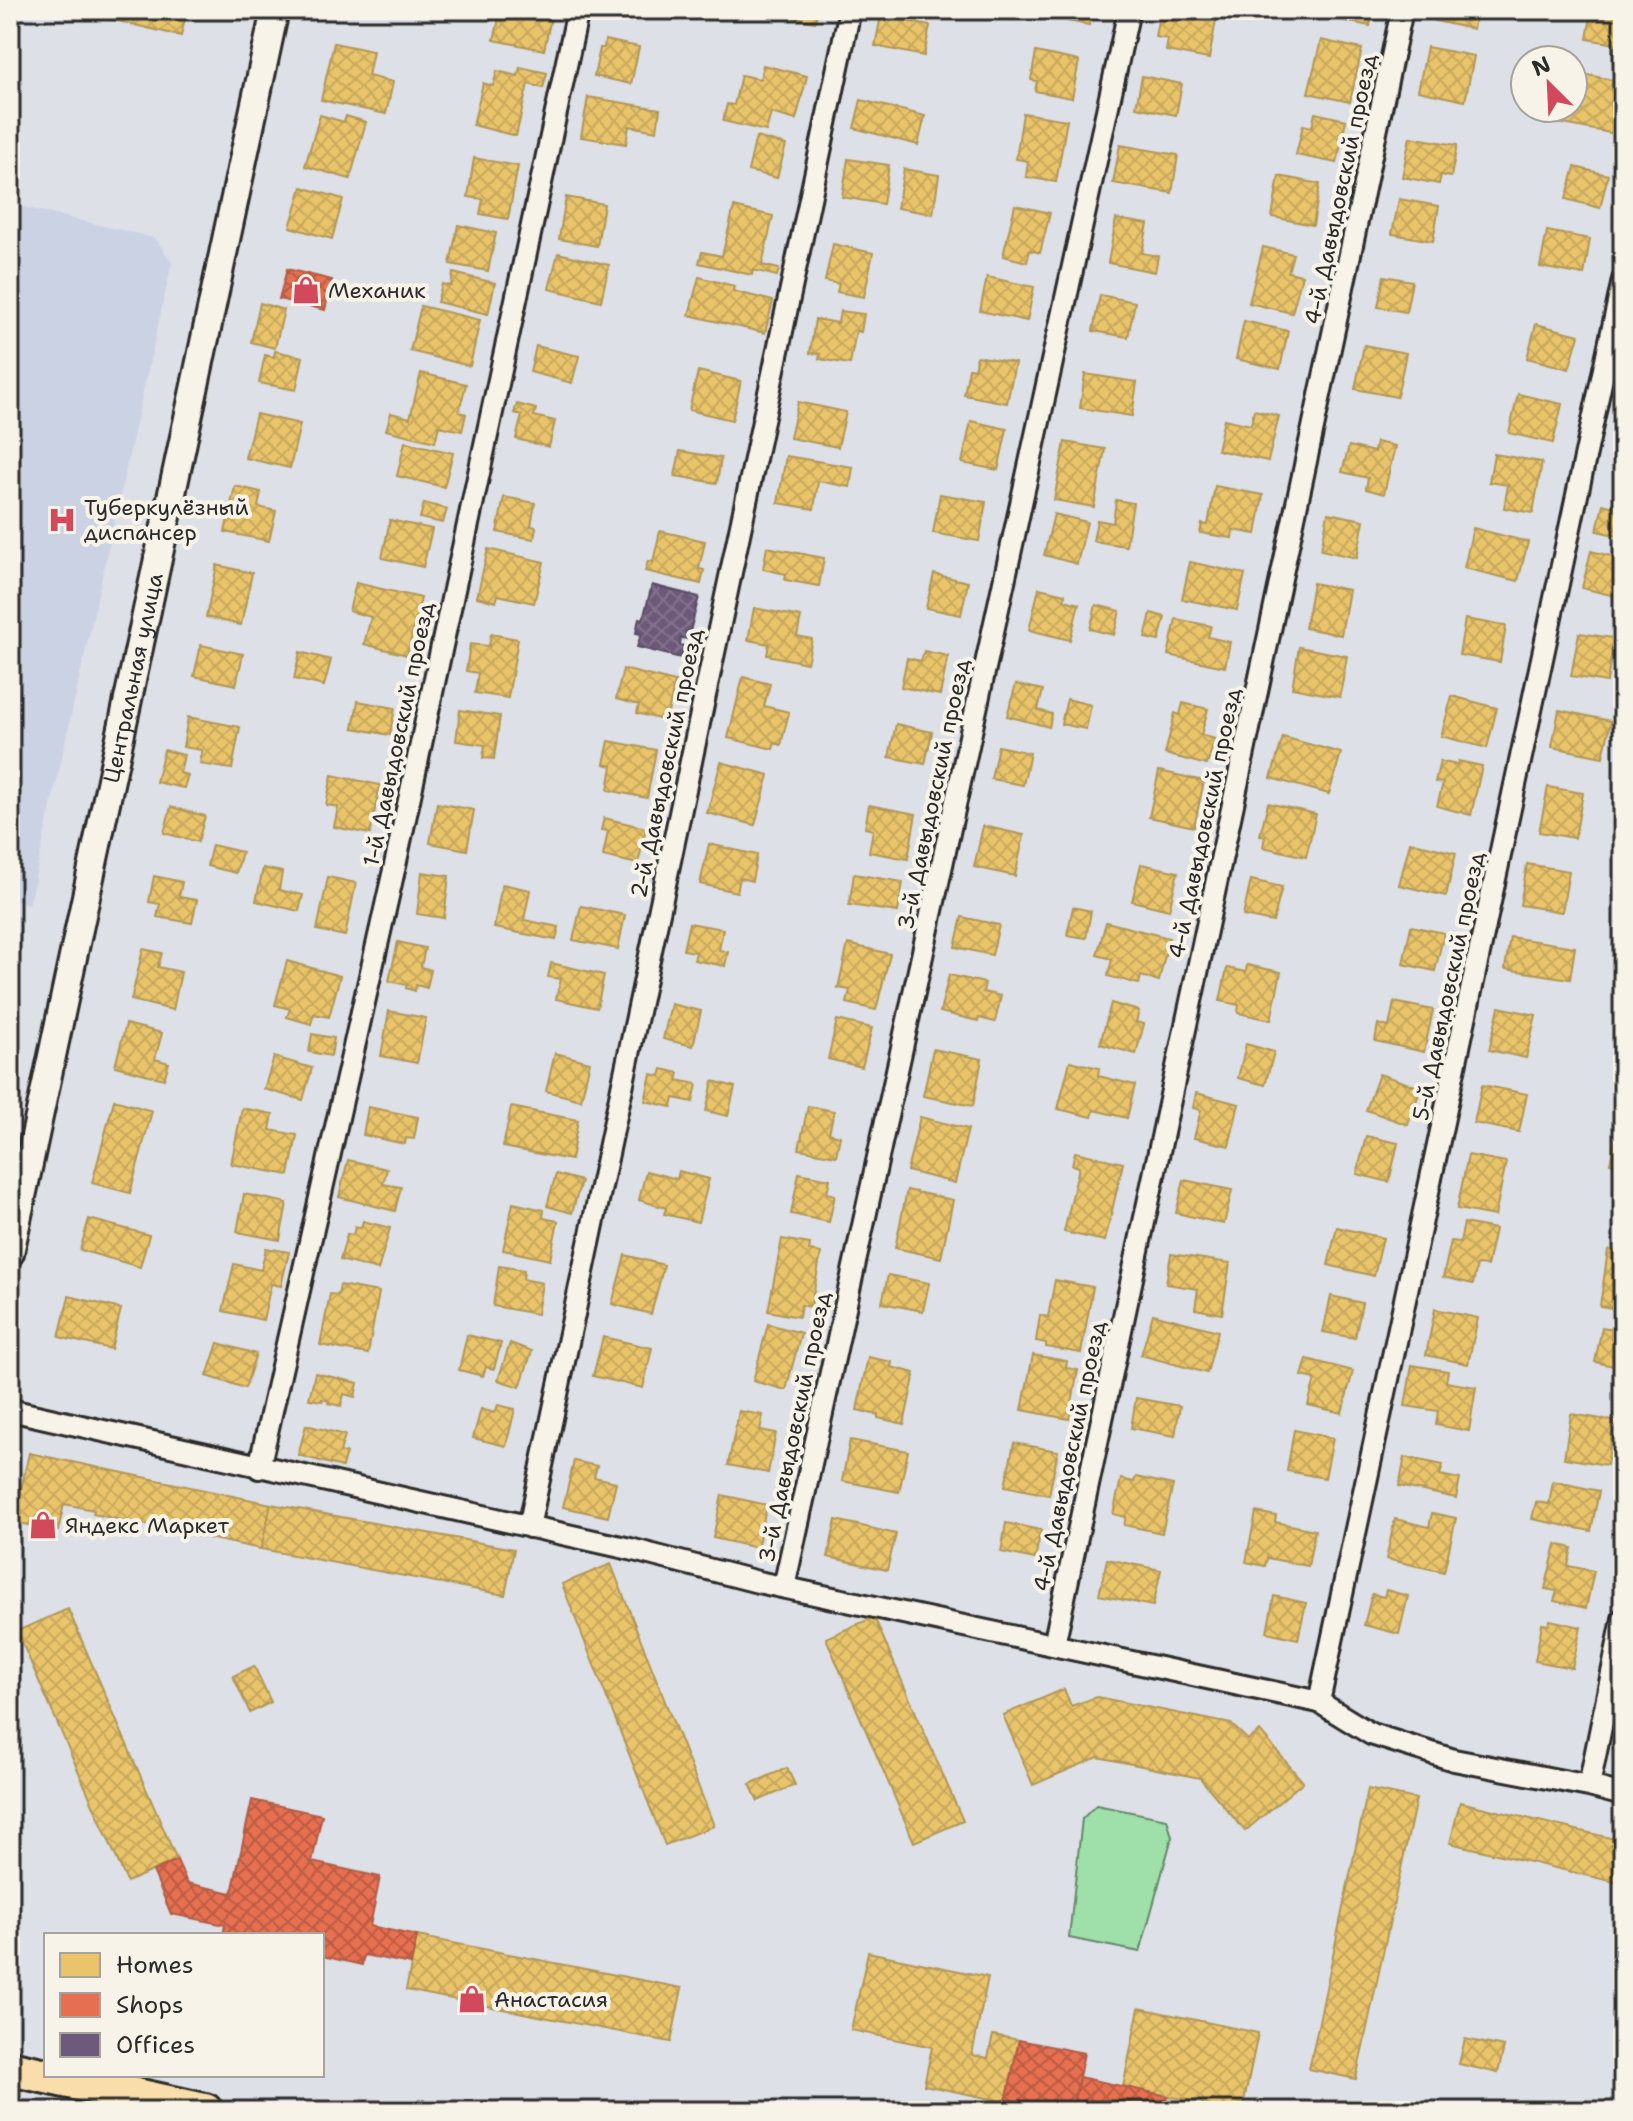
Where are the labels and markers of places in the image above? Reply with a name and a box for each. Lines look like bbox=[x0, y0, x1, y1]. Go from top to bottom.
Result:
shop icon: Механик bbox=[291, 275, 321, 305]
place label: Механик bbox=[328, 276, 426, 305]
place label: Туберкулёзный диспансер bbox=[84, 493, 249, 547]
hospital icon: Туберкулёзный диспансер bbox=[47, 505, 77, 535]
shop icon: Яндекс Маркет bbox=[28, 1510, 58, 1540]
place label: Яндекс Маркет bbox=[65, 1511, 230, 1540]
shop icon: Анастасия bbox=[457, 1984, 487, 2014]
place label: Анастасия bbox=[494, 1985, 608, 2014]

